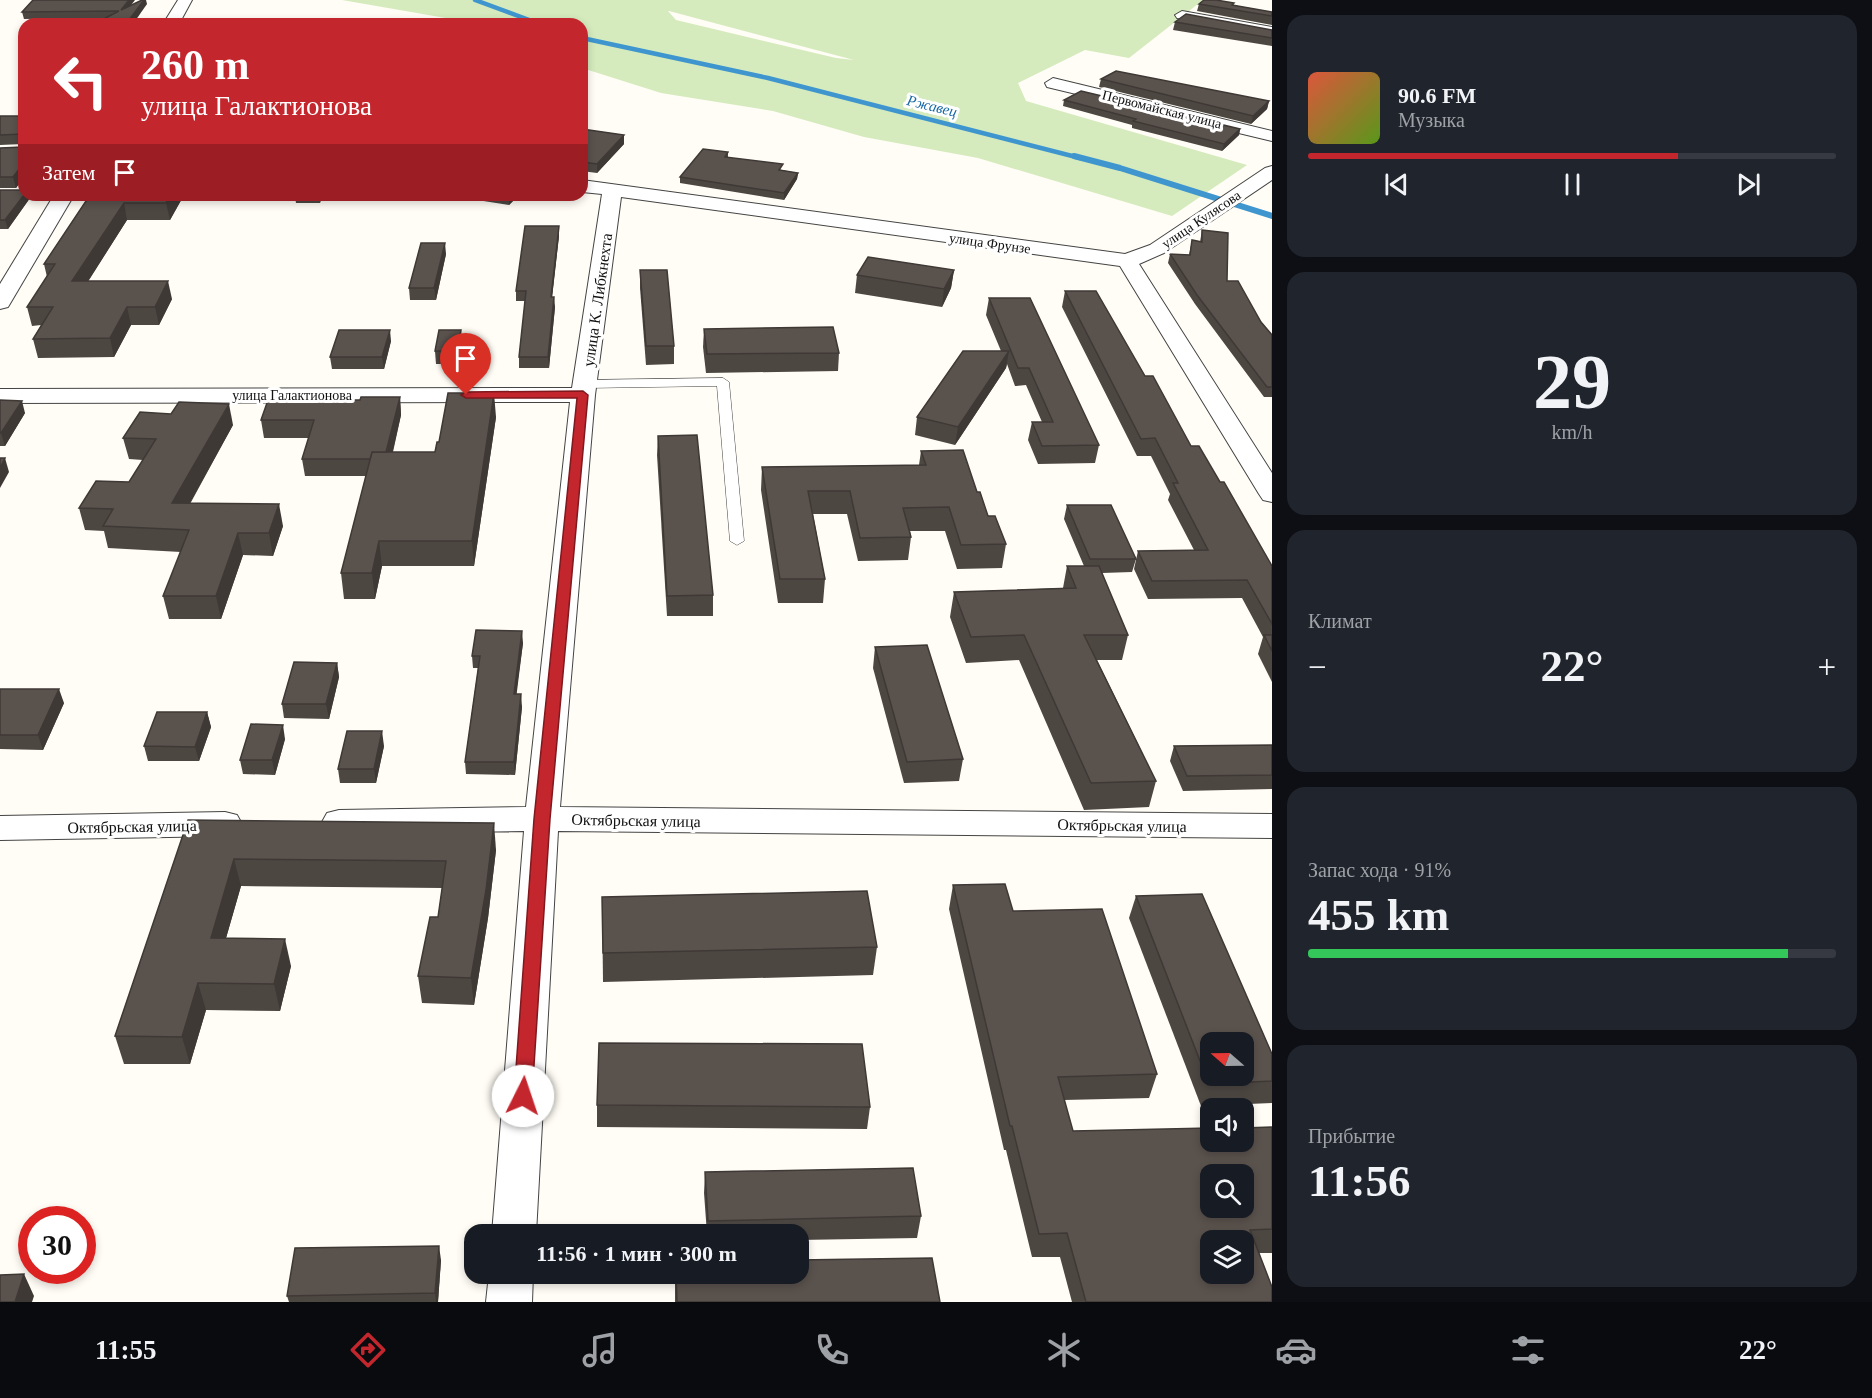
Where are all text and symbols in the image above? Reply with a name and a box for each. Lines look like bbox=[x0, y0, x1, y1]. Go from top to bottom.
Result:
icon: left bbox=[42, 42, 120, 120]
text: 260 m bbox=[141, 42, 250, 88]
text: 90.6 FM bbox=[1398, 83, 1476, 108]
street label: Первомайская улица bbox=[1101, 87, 1224, 132]
text: улица Галактионова bbox=[141, 91, 372, 121]
water label: Ржавец bbox=[904, 92, 959, 120]
text: Музыка bbox=[1398, 109, 1465, 131]
icon: arrive bbox=[108, 156, 141, 189]
text: Затем bbox=[42, 160, 96, 185]
icon: previous bbox=[1380, 168, 1413, 201]
icon: pause bbox=[1556, 168, 1589, 201]
icon: next bbox=[1732, 168, 1765, 201]
street label: улица Кулясова bbox=[1159, 187, 1244, 251]
street label: улица Фрунзе bbox=[948, 230, 1032, 257]
street label: улица К. Либкнехта bbox=[580, 232, 616, 368]
pin bbox=[440, 333, 491, 395]
text: 29 bbox=[1533, 338, 1611, 425]
icon: arrive bbox=[449, 342, 482, 375]
street label: улица Галактионова bbox=[232, 388, 353, 403]
text: km/h bbox=[1551, 421, 1593, 443]
text: Климат bbox=[1308, 610, 1372, 632]
text: 22° bbox=[1541, 641, 1604, 691]
text: − bbox=[1308, 649, 1327, 685]
text: + bbox=[1817, 649, 1836, 685]
street label: Октябрьская улица bbox=[571, 811, 701, 831]
street label: Октябрьская улица bbox=[1057, 816, 1187, 836]
street label: Октябрьская улица bbox=[67, 817, 197, 837]
text: Запас хода · 91% bbox=[1308, 859, 1451, 881]
text: 455 km bbox=[1308, 890, 1449, 940]
north arrow bbox=[1200, 1032, 1254, 1086]
map controls bbox=[1200, 1032, 1254, 1284]
position arrow bbox=[491, 1064, 555, 1128]
button: sound bbox=[1200, 1098, 1254, 1152]
text: Прибытие bbox=[1308, 1125, 1395, 1147]
text: 11:56 bbox=[1308, 1156, 1411, 1206]
button: search bbox=[1200, 1164, 1254, 1218]
speed limit sign: 30 bbox=[18, 1206, 96, 1284]
button: layers bbox=[1200, 1230, 1254, 1284]
text: 11:56 · 1 мин · 300 m bbox=[536, 1241, 737, 1266]
icon: directions bbox=[347, 1329, 389, 1371]
icon: music bbox=[579, 1329, 621, 1371]
icon: phone bbox=[811, 1329, 853, 1371]
icon: climate bbox=[1043, 1329, 1085, 1371]
icon: car bbox=[1275, 1329, 1317, 1371]
icon: filters bbox=[1507, 1329, 1549, 1371]
text: 11:55 bbox=[95, 1335, 157, 1365]
text: 22° bbox=[1739, 1335, 1777, 1365]

